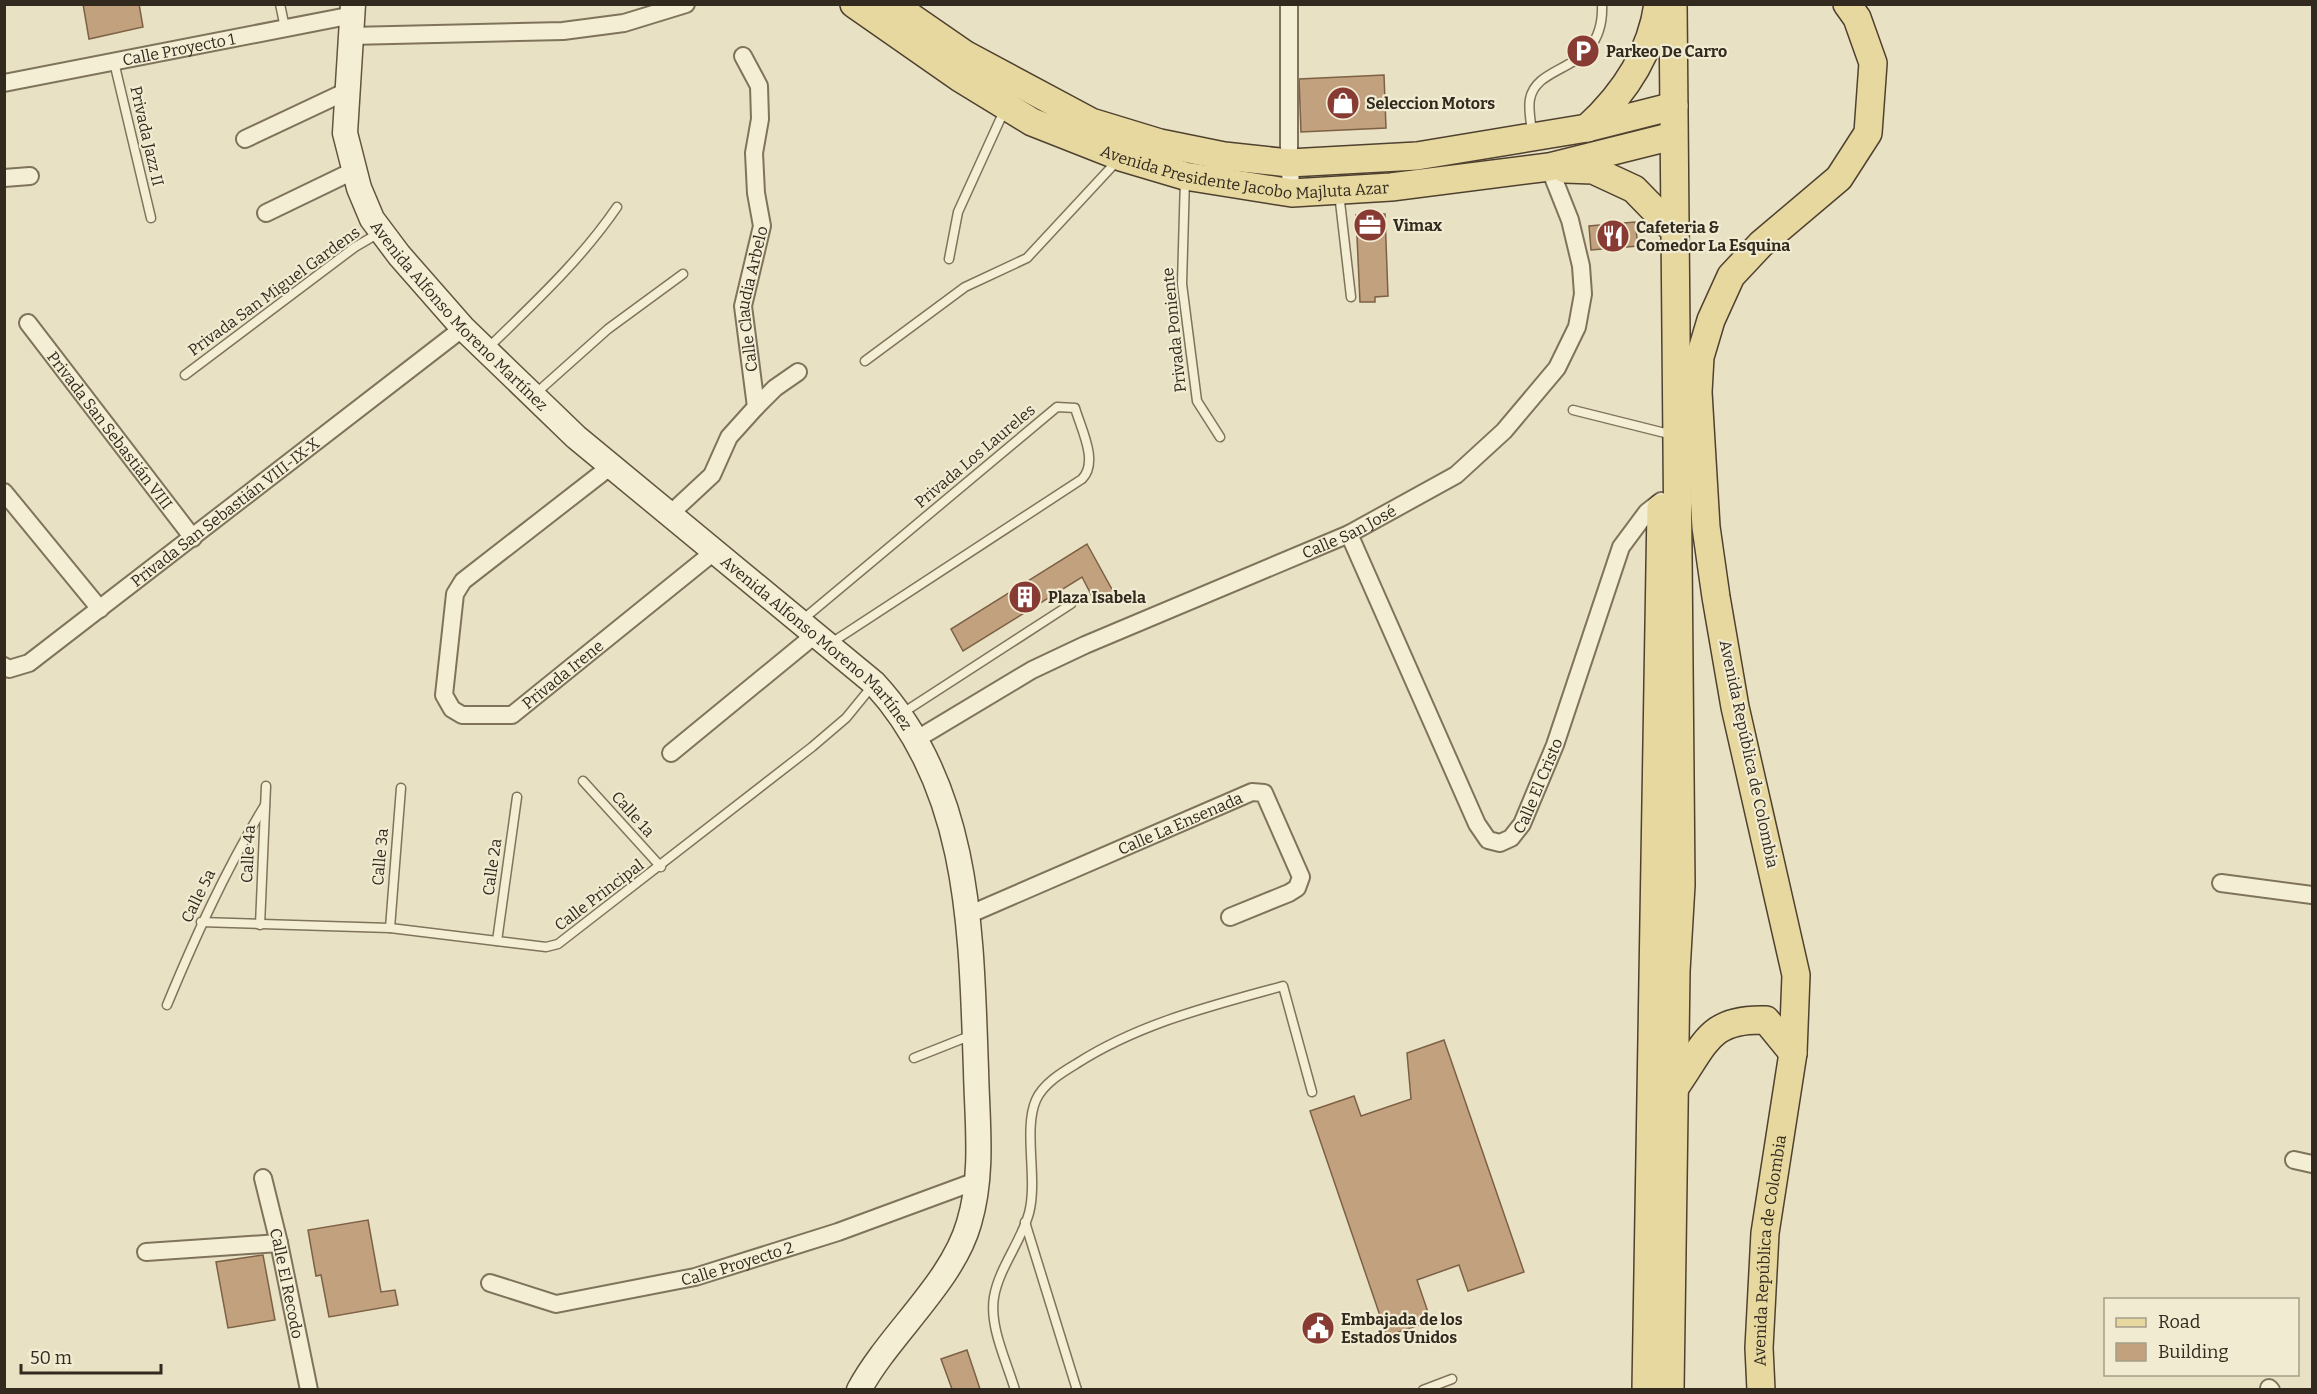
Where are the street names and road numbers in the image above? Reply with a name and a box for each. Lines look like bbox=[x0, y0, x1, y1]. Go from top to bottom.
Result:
street label: Calle Proyecto 1 bbox=[121, 29, 237, 69]
street label: Privada Jazz II bbox=[126, 84, 168, 188]
street label: Avenida Presidente Jacobo Majluta Azar bbox=[1098, 141, 1390, 202]
street label: Avenida Alfonso Moreno Martínez bbox=[367, 217, 552, 415]
street label: Privada San Miguel Gardens bbox=[184, 222, 364, 360]
street label: Calle Claudia Arbelo bbox=[733, 224, 771, 373]
street label: Privada Poniente bbox=[1158, 267, 1190, 393]
street label: Privada San Sebastián VIII bbox=[44, 347, 177, 513]
street label: Privada Los Laureles bbox=[911, 400, 1039, 512]
street label: Privada San Sebastián VIII-IX-X bbox=[127, 433, 323, 591]
street label: Calle San José bbox=[1299, 501, 1399, 562]
street label: Avenida Alfonso Moreno Martínez bbox=[717, 551, 917, 734]
street label: Privada Irene bbox=[518, 636, 607, 713]
street label: Avenida República de Colombia bbox=[1716, 638, 1783, 870]
street label: Calle El Cristo bbox=[1509, 736, 1566, 837]
street label: Calle 1a bbox=[607, 787, 659, 841]
street label: Calle La Ensenada bbox=[1115, 788, 1245, 859]
street label: Calle 4a bbox=[237, 824, 259, 883]
street label: Calle 3a bbox=[368, 827, 392, 886]
street label: Calle 2a bbox=[479, 837, 505, 897]
street label: Calle Principal bbox=[551, 855, 648, 935]
street label: Calle 5a bbox=[177, 866, 219, 926]
street label: Avenida República de Colombia bbox=[1749, 1133, 1790, 1367]
street label: Calle El Recodo bbox=[266, 1226, 308, 1340]
street label: Calle Proyecto 2 bbox=[679, 1237, 796, 1289]

